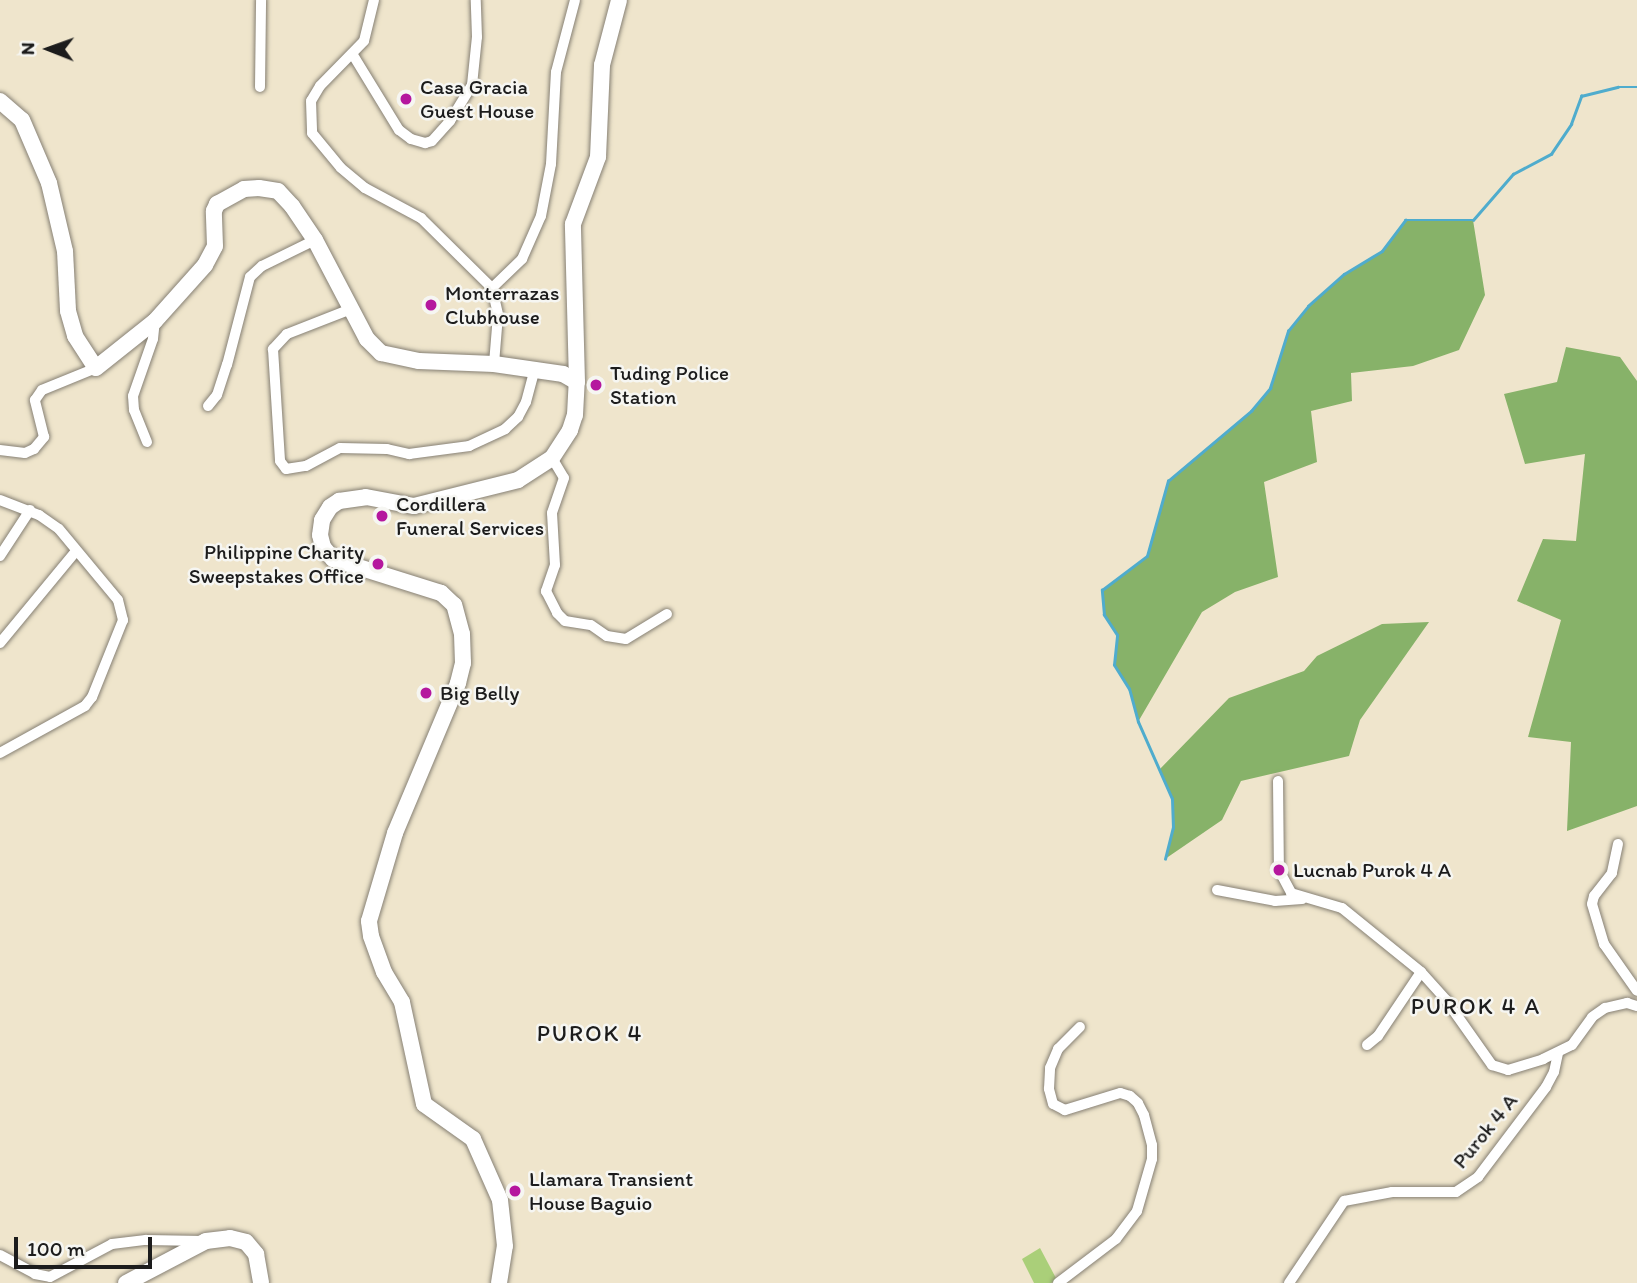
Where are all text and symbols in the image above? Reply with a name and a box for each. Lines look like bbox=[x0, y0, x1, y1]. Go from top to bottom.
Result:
north arrow bbox=[14, 14, 84, 84]
text: N bbox=[16, 42, 39, 55]
place label: Casa Gracia Guest House bbox=[420, 74, 534, 124]
marker: Casa Gracia Guest House bbox=[398, 91, 414, 107]
place label: Monterrazas Clubhouse bbox=[445, 280, 559, 330]
marker: Monterrazas Clubhouse bbox=[423, 297, 439, 313]
place label: Tuding Police Station bbox=[610, 360, 729, 410]
marker: Tuding Police Station bbox=[588, 377, 604, 393]
place label: Cordillera Funeral Services bbox=[396, 491, 544, 541]
marker: Cordillera Funeral Services bbox=[374, 508, 390, 524]
place label: Philippine Charity Sweepstakes Office bbox=[189, 539, 364, 589]
marker: Philippine Charity Sweepstakes Office bbox=[370, 556, 386, 572]
place label: Big Belly bbox=[440, 680, 520, 706]
marker: Big Belly bbox=[418, 685, 434, 701]
place label: Lucnab Purok 4 A bbox=[1293, 857, 1451, 883]
marker: Lucnab Purok 4 A bbox=[1271, 862, 1287, 878]
district label: PUROK 4 A bbox=[1412, 992, 1540, 1020]
district label: PUROK 4 bbox=[537, 1019, 643, 1047]
street label: Purok 4 A bbox=[1447, 1089, 1523, 1173]
place label: Llamara Transient House Baguio bbox=[529, 1166, 693, 1216]
marker: Llamara Transient House Baguio bbox=[507, 1183, 523, 1199]
scale bar bbox=[18, 1224, 156, 1268]
text: 100 m bbox=[27, 1236, 85, 1261]

